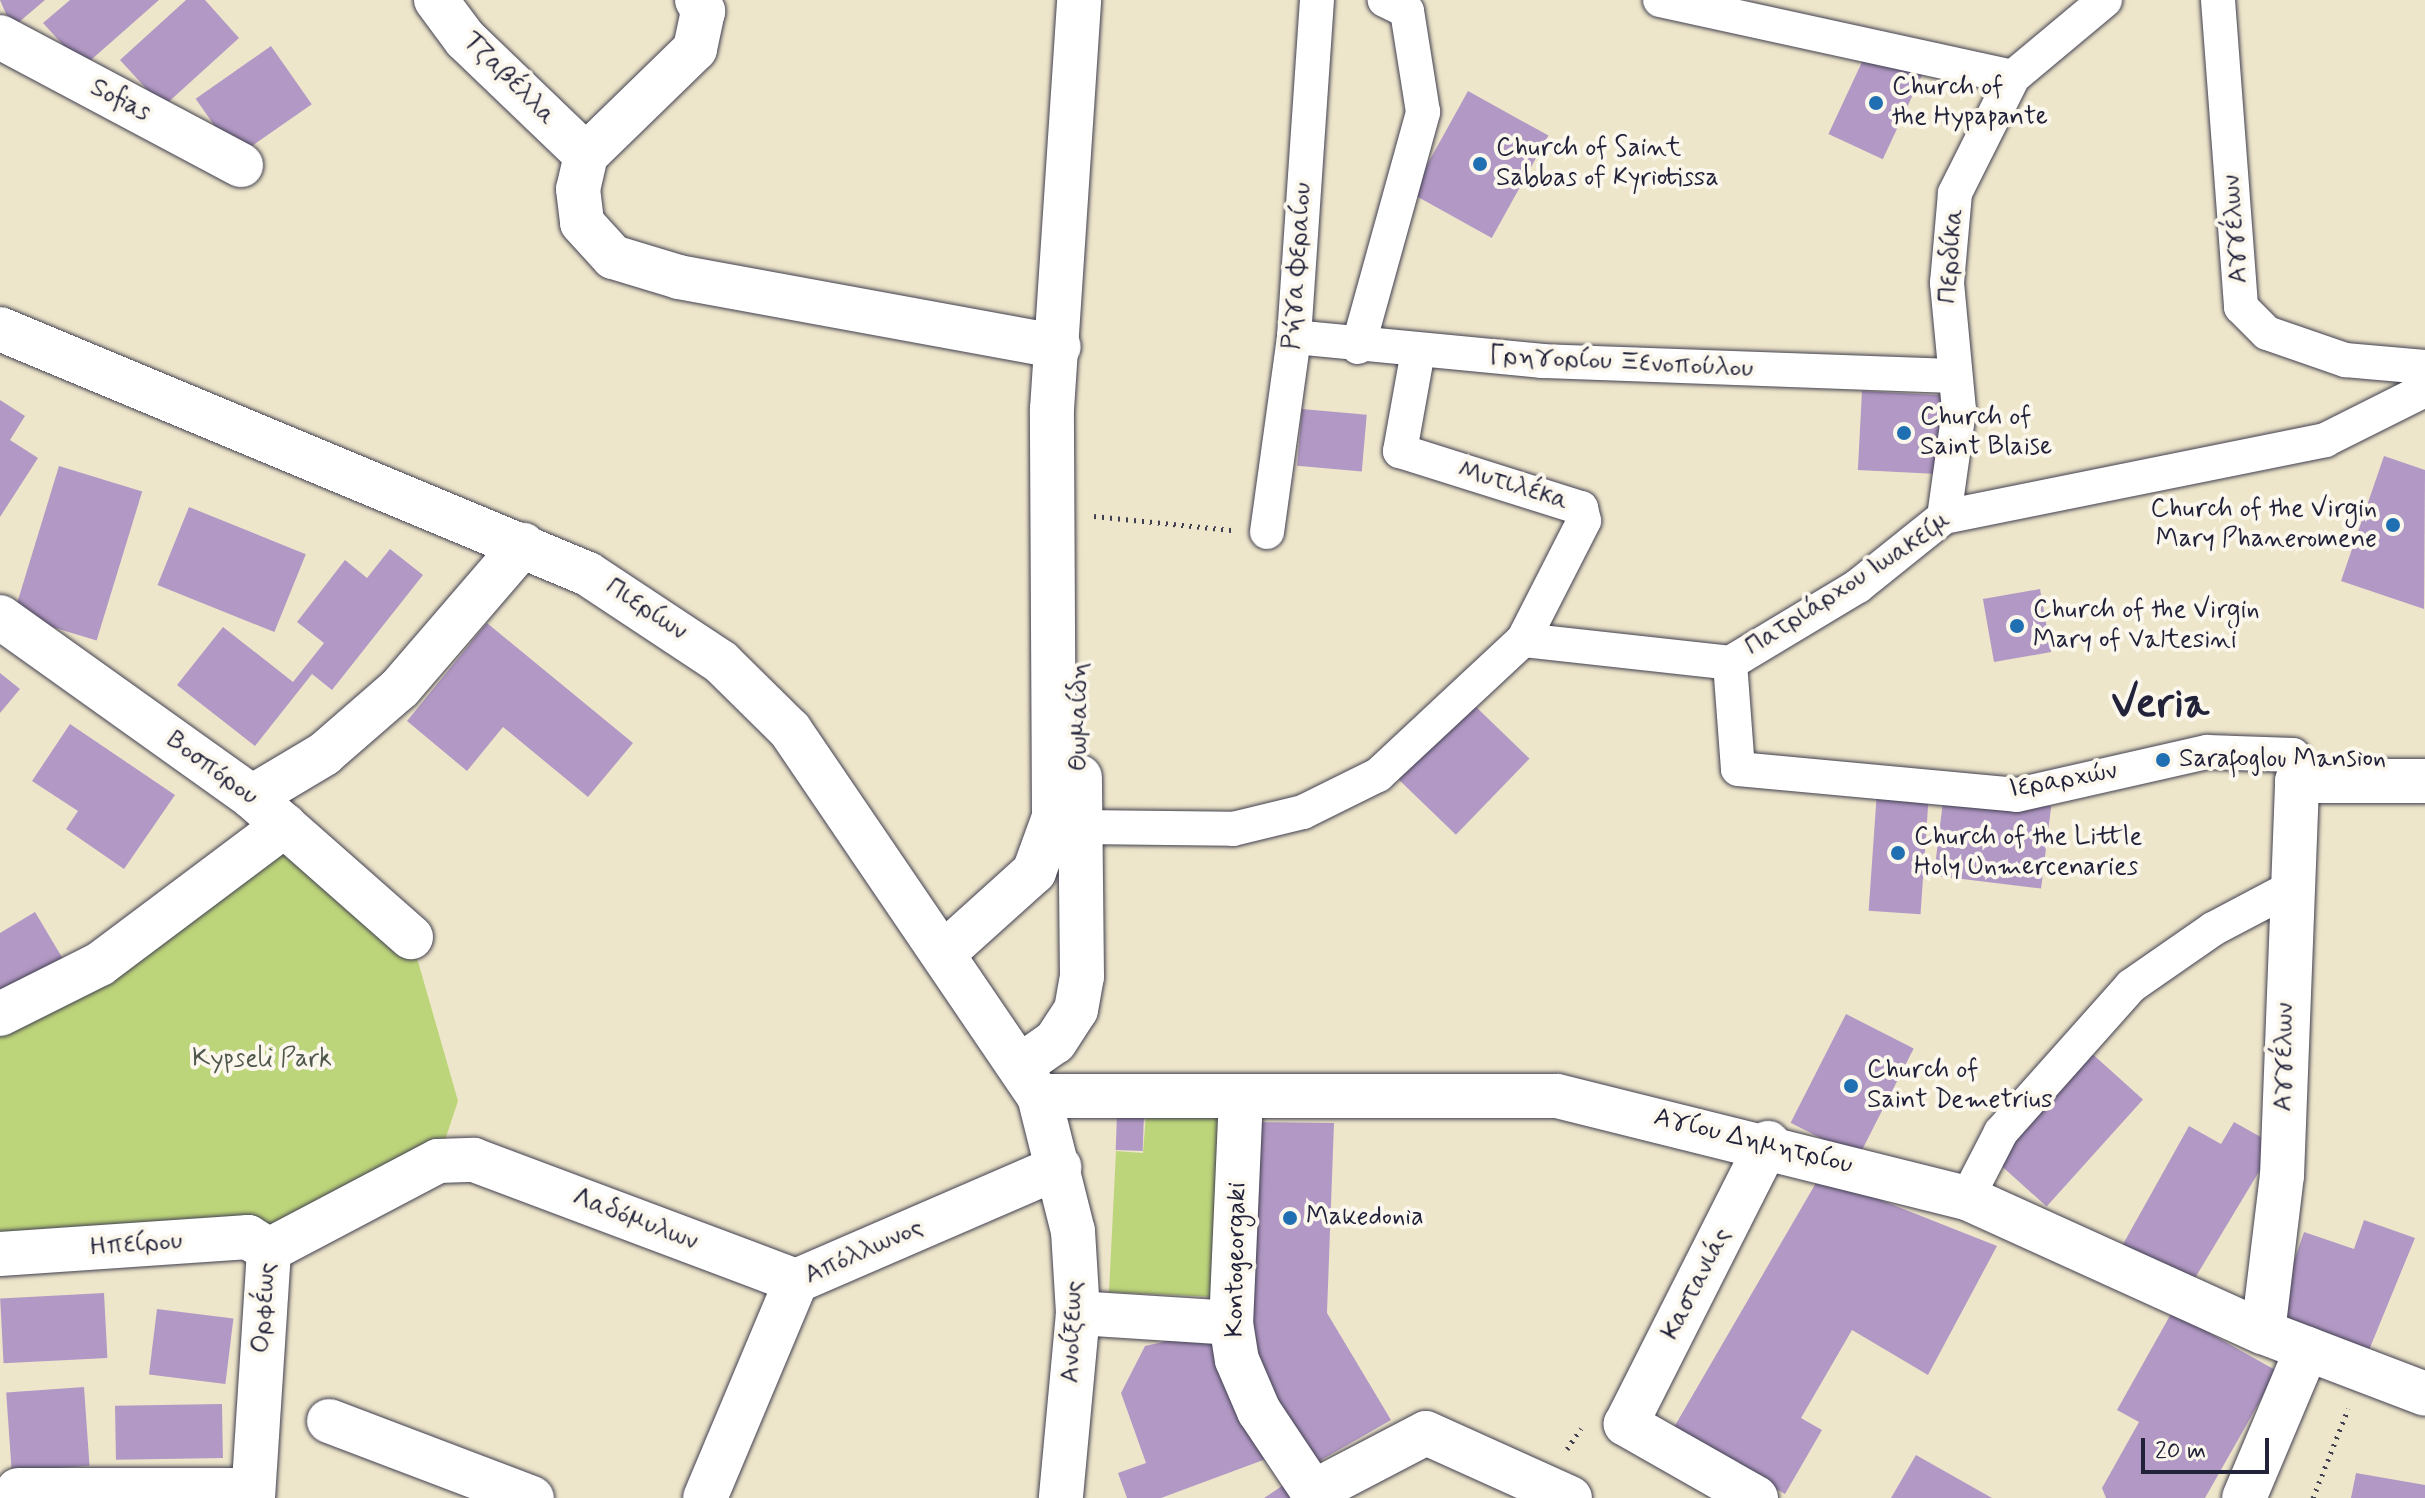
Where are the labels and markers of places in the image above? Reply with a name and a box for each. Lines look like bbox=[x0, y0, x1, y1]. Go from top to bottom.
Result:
place label: Church of the Hypapante bbox=[1892, 72, 2048, 134]
marker: Church of the Hypapante bbox=[1867, 94, 1885, 112]
place label: Church of Saint Sabbas of Kyriotissa bbox=[1496, 133, 1725, 194]
marker: Church of Saint Sabbas of Kyriotissa bbox=[1471, 155, 1489, 173]
place label: Church of Saint Blaise bbox=[1920, 402, 2052, 464]
marker: Church of Saint Blaise bbox=[1895, 424, 1913, 442]
place label: Church of the Virgin Mary Phaneromene bbox=[2151, 494, 2377, 556]
marker: Church of the Virgin Mary Phaneromene bbox=[2384, 516, 2402, 534]
place label: Church of the Virgin Mary of Valtesini bbox=[2033, 595, 2259, 656]
marker: Church of the Virgin Mary of Valtesini bbox=[2008, 617, 2026, 635]
place label: Sarafoglou Mansion bbox=[2179, 744, 2384, 776]
marker: Sarafoglou Mansion bbox=[2154, 751, 2172, 769]
place label: Church of the Little Holy Unmercenaries bbox=[1914, 822, 2142, 884]
marker: Church of the Little Holy Unmercenaries bbox=[1889, 844, 1907, 862]
place label: Church of Saint Demetrius bbox=[1867, 1055, 2053, 1116]
marker: Church of Saint Demetrius bbox=[1842, 1077, 1860, 1095]
place label: Makedonia bbox=[1306, 1202, 1424, 1234]
marker: Makedonia bbox=[1281, 1209, 1299, 1227]

